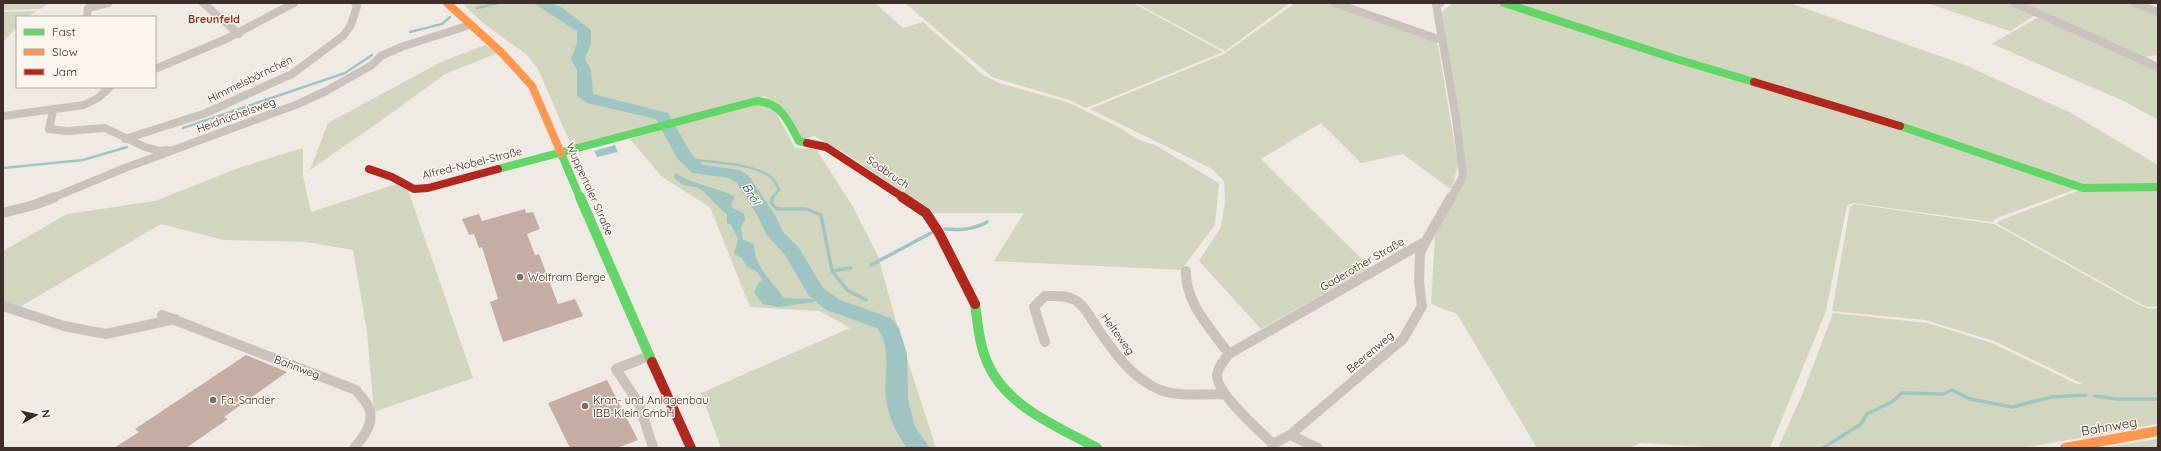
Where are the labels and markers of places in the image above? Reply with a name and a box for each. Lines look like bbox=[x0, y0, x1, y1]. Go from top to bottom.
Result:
place label: Wolfram Berge bbox=[528, 270, 606, 284]
marker: Wolfram Berge bbox=[515, 272, 525, 282]
place label: Fa. Sander bbox=[221, 393, 276, 407]
place label: Kran- und Anlagenbau IBB-Klein GmbH bbox=[593, 393, 708, 420]
marker: Fa. Sander bbox=[208, 395, 218, 405]
marker: Kran- und Anlagenbau IBB-Klein GmbH bbox=[580, 401, 590, 411]

